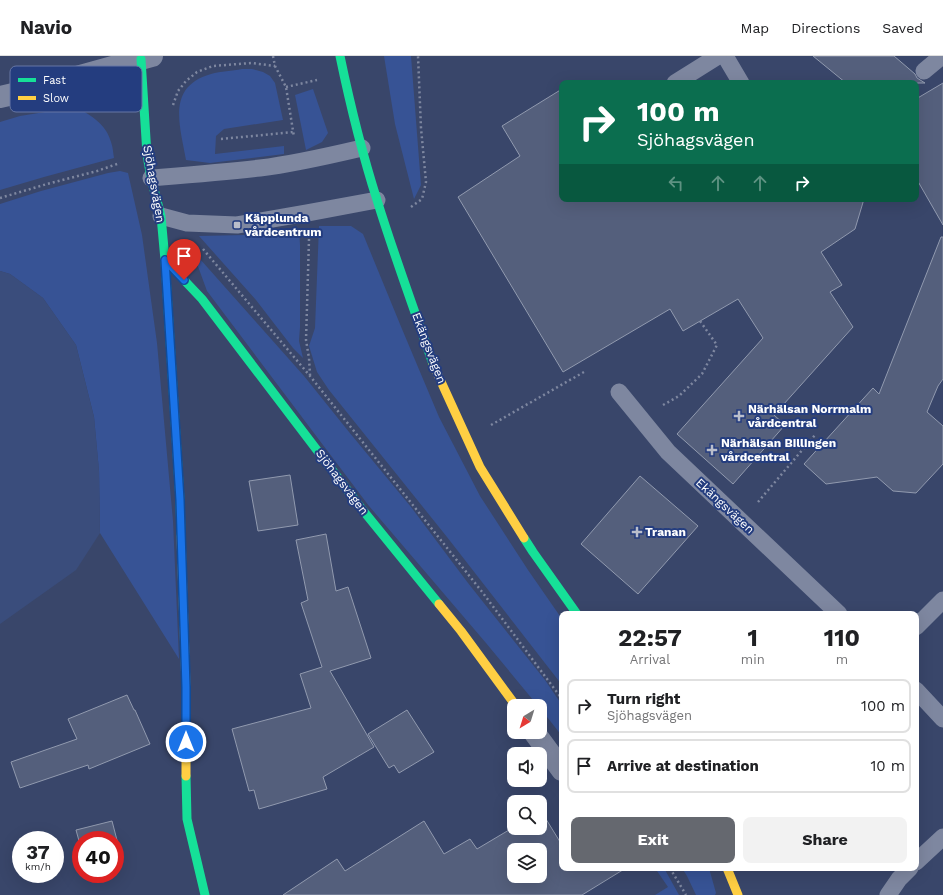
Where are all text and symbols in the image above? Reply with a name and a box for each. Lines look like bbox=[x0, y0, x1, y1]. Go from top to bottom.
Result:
text: Navio bbox=[20, 16, 72, 39]
text: Map bbox=[741, 20, 769, 36]
text: Directions bbox=[791, 20, 860, 36]
text: Saved bbox=[882, 20, 923, 36]
legend bbox=[10, 66, 142, 112]
text: Fast bbox=[43, 74, 66, 87]
text: Slow bbox=[43, 92, 69, 105]
text: 100 m bbox=[637, 95, 720, 128]
icon: right bbox=[571, 96, 623, 148]
text: Sjöhagsvägen bbox=[637, 129, 755, 150]
street label: Sjöhagsvägen bbox=[140, 144, 168, 224]
icon: left bbox=[665, 172, 687, 194]
icon: ahead bbox=[707, 172, 729, 194]
icon: ahead bbox=[749, 172, 771, 194]
icon: right bbox=[791, 172, 813, 194]
place label: Käpplunda vårdcentrum bbox=[244, 211, 321, 239]
marker: Käpplunda vårdcentrum bbox=[232, 220, 242, 230]
pin bbox=[167, 239, 201, 280]
icon: arrive bbox=[173, 245, 195, 267]
street label: Ekängsvägen bbox=[409, 311, 449, 385]
place label: Närhälsan Norrmalm vårdcentral bbox=[747, 402, 871, 430]
marker: Närhälsan Norrmalm vårdcentral bbox=[733, 410, 745, 422]
place label: Närhälsan Billingen vårdcentral bbox=[720, 436, 836, 464]
marker: Närhälsan Billingen vårdcentral bbox=[706, 444, 718, 456]
street label: Sjöhagsvägen bbox=[313, 446, 371, 518]
street label: Ekängsvägen bbox=[693, 475, 757, 537]
place label: Tranan bbox=[645, 525, 686, 539]
marker: Tranan bbox=[632, 527, 642, 537]
text: 22:57 bbox=[618, 624, 682, 652]
text: 1 bbox=[748, 624, 758, 652]
text: 110 bbox=[824, 624, 860, 652]
text: Arrival bbox=[630, 652, 670, 667]
text: min bbox=[741, 652, 765, 667]
text: m bbox=[836, 652, 848, 667]
text: Turn right bbox=[607, 690, 680, 708]
icon: right bbox=[573, 695, 595, 717]
text: 100 m bbox=[861, 697, 905, 715]
north arrow bbox=[507, 699, 547, 739]
map controls bbox=[507, 699, 547, 883]
text: Sjöhagsvägen bbox=[607, 708, 692, 723]
position arrow bbox=[165, 721, 207, 763]
button: sound bbox=[507, 747, 547, 787]
icon: arrive bbox=[573, 755, 595, 777]
text: Arrive at destination bbox=[607, 757, 759, 775]
text: 10 m bbox=[870, 757, 905, 775]
button: search bbox=[507, 795, 547, 835]
button: Exit bbox=[571, 817, 735, 863]
button: Share bbox=[743, 817, 907, 863]
speed limit sign: 40 bbox=[72, 831, 124, 883]
text: 37 bbox=[26, 840, 50, 864]
button: layers bbox=[507, 843, 547, 883]
text: km/h bbox=[25, 861, 51, 872]

